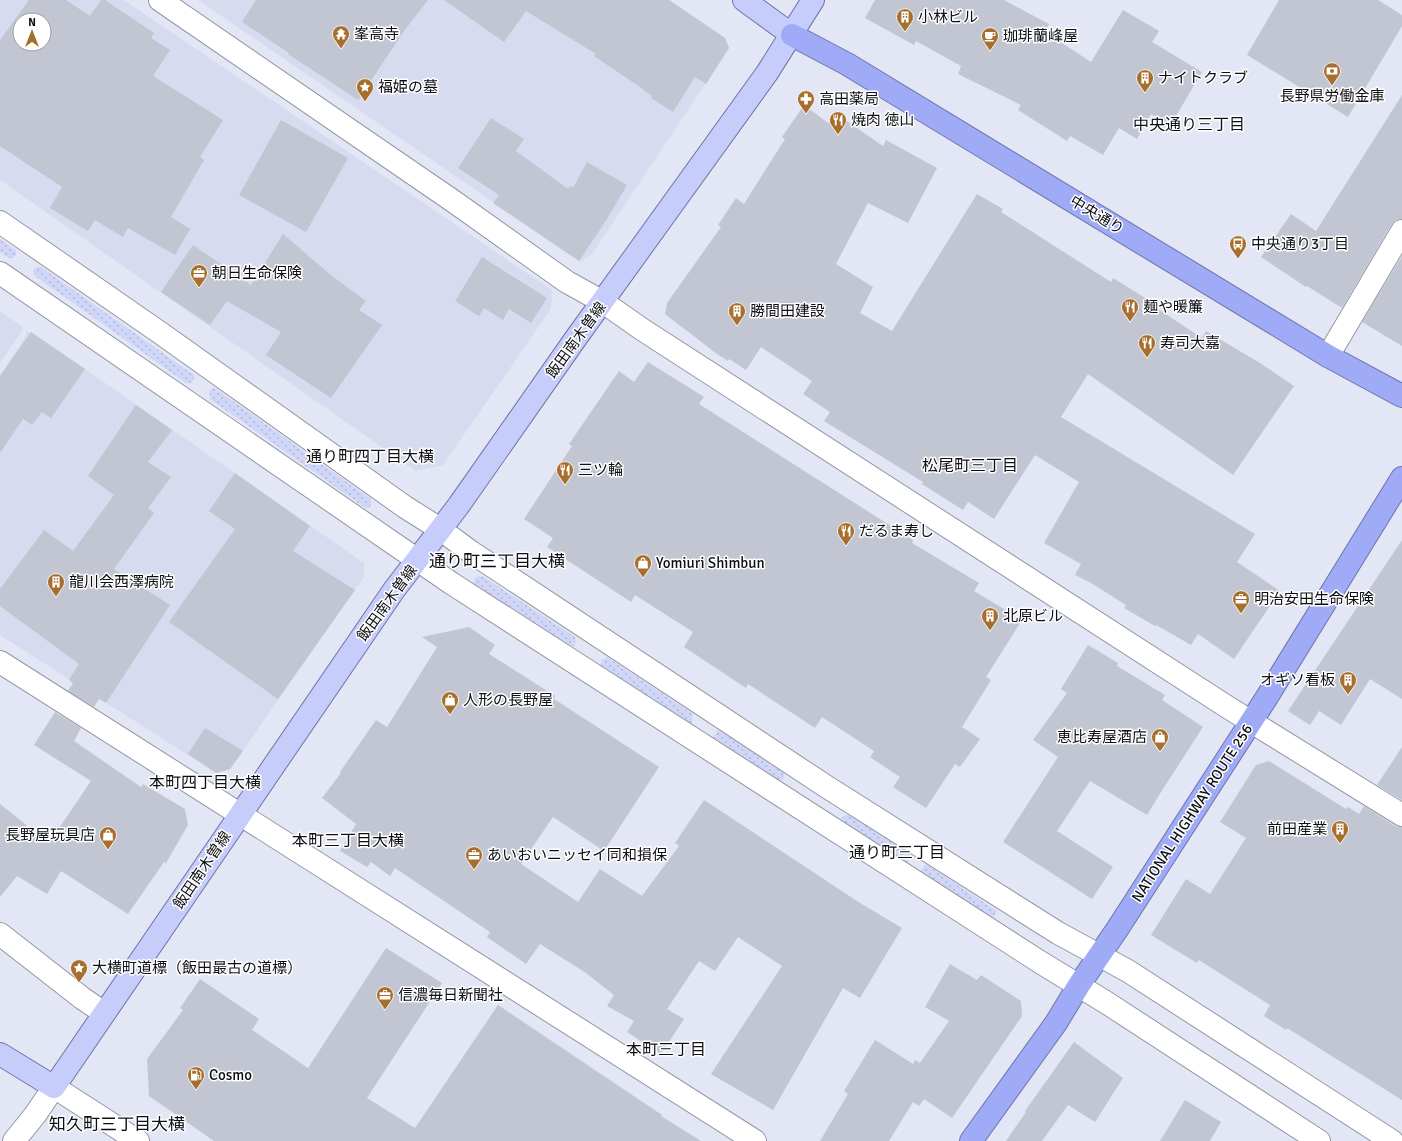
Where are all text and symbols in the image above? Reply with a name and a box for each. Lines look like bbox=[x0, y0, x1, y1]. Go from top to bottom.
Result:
building icon: 小林ビル bbox=[895, 7, 915, 32]
place label: 小林ビル bbox=[918, 8, 978, 26]
north arrow bbox=[12, 12, 52, 52]
text: N bbox=[28, 16, 36, 29]
temple icon: 峯高寺 bbox=[331, 24, 351, 49]
place label: 峯高寺 bbox=[354, 25, 399, 43]
cafe icon: 珈琲蘭峰屋 bbox=[980, 26, 1000, 51]
place label: 珈琲蘭峰屋 bbox=[1003, 27, 1078, 45]
bank icon: 長野県労働金庫 bbox=[1322, 61, 1342, 86]
building icon: ナイトクラブ bbox=[1135, 68, 1155, 93]
place label: ナイトクラブ bbox=[1158, 69, 1248, 87]
place icon: 福姫の墓 bbox=[355, 77, 375, 102]
place label: 福姫の墓 bbox=[378, 78, 438, 96]
place label: 長野県労働金庫 bbox=[1279, 87, 1385, 105]
pharmacy icon: 高田薬局 bbox=[796, 89, 816, 114]
place label: 高田薬局 bbox=[819, 90, 879, 108]
restaurant icon: 焼肉 徳山 bbox=[828, 110, 848, 135]
place label: 焼肉 徳山 bbox=[851, 111, 914, 129]
district label: 中央通り三丁目 bbox=[1133, 115, 1245, 135]
street label: 中央通り bbox=[1067, 192, 1127, 238]
bus stop icon: 中央通り3丁目 bbox=[1228, 234, 1248, 259]
place label: 中央通り3丁目 bbox=[1251, 235, 1349, 253]
office icon: 朝日生命保険 bbox=[189, 263, 209, 288]
place label: 朝日生命保険 bbox=[212, 264, 302, 282]
restaurant icon: 麺や暖簾 bbox=[1120, 297, 1140, 322]
street label: 飯田南木曽線 bbox=[542, 298, 610, 382]
place label: 麺や暖簾 bbox=[1143, 298, 1203, 316]
building icon: 勝間田建設 bbox=[727, 301, 747, 326]
place label: 勝間田建設 bbox=[750, 302, 825, 320]
restaurant icon: 寿司大嘉 bbox=[1137, 333, 1157, 358]
place label: 寿司大嘉 bbox=[1160, 334, 1220, 352]
district label: 通り町四丁目大横 bbox=[306, 447, 434, 467]
district label: 松尾町三丁目 bbox=[922, 456, 1018, 476]
restaurant icon: 三ツ輪 bbox=[555, 460, 575, 485]
place label: 三ツ輪 bbox=[578, 461, 623, 479]
restaurant icon: だるま寿し bbox=[836, 521, 856, 546]
place label: だるま寿し bbox=[859, 522, 934, 540]
district label: 通り町三丁目大横 bbox=[429, 551, 565, 572]
shop icon: Yomiuri Shimbun bbox=[633, 553, 653, 578]
place label: Yomiuri Shimbun bbox=[656, 554, 765, 572]
street label: 飯田南木曽線 bbox=[353, 561, 421, 645]
building icon: 龍川会西澤病院 bbox=[46, 572, 66, 597]
place label: 龍川会西澤病院 bbox=[69, 573, 174, 591]
office icon: 明治安田生命保険 bbox=[1231, 589, 1251, 614]
place label: 明治安田生命保険 bbox=[1254, 590, 1374, 608]
building icon: 北原ビル bbox=[980, 606, 1000, 631]
place label: 北原ビル bbox=[1003, 607, 1063, 625]
building icon: オギソ看板 bbox=[1338, 670, 1358, 695]
place label: オギソ看板 bbox=[1260, 671, 1335, 689]
shop icon: 人形の長野屋 bbox=[440, 690, 460, 715]
place label: 人形の長野屋 bbox=[463, 691, 553, 709]
street label: NATIONAL HIGHWAY ROUTE 256 bbox=[1128, 721, 1256, 905]
shop icon: 恵比寿屋酒店 bbox=[1150, 727, 1170, 752]
place label: 恵比寿屋酒店 bbox=[1057, 728, 1147, 746]
district label: 本町四丁目大横 bbox=[149, 773, 261, 793]
building icon: 前田産業 bbox=[1330, 819, 1350, 844]
place label: 前田産業 bbox=[1267, 820, 1327, 838]
shop icon: 長野屋玩具店 bbox=[98, 825, 118, 850]
place label: 長野屋玩具店 bbox=[5, 826, 95, 844]
street label: 飯田南木曽線 bbox=[169, 828, 235, 912]
district label: 本町三丁目大横 bbox=[292, 831, 404, 851]
district label: 通り町三丁目 bbox=[849, 843, 945, 863]
office icon: あいおいニッセイ同和損保 bbox=[464, 845, 484, 870]
place label: あいおいニッセイ同和損保 bbox=[487, 846, 667, 864]
place icon: 大横町道標（飯田最古の道標） bbox=[69, 958, 89, 983]
place label: 大横町道標（飯田最古の道標） bbox=[92, 959, 302, 977]
office icon: 信濃毎日新聞社 bbox=[375, 985, 395, 1010]
place label: 信濃毎日新聞社 bbox=[398, 986, 503, 1004]
district label: 本町三丁目 bbox=[626, 1040, 706, 1060]
fuel station icon: Cosmo bbox=[186, 1065, 206, 1090]
place label: Cosmo bbox=[209, 1066, 252, 1084]
district label: 知久町三丁目大横 bbox=[49, 1114, 185, 1135]

